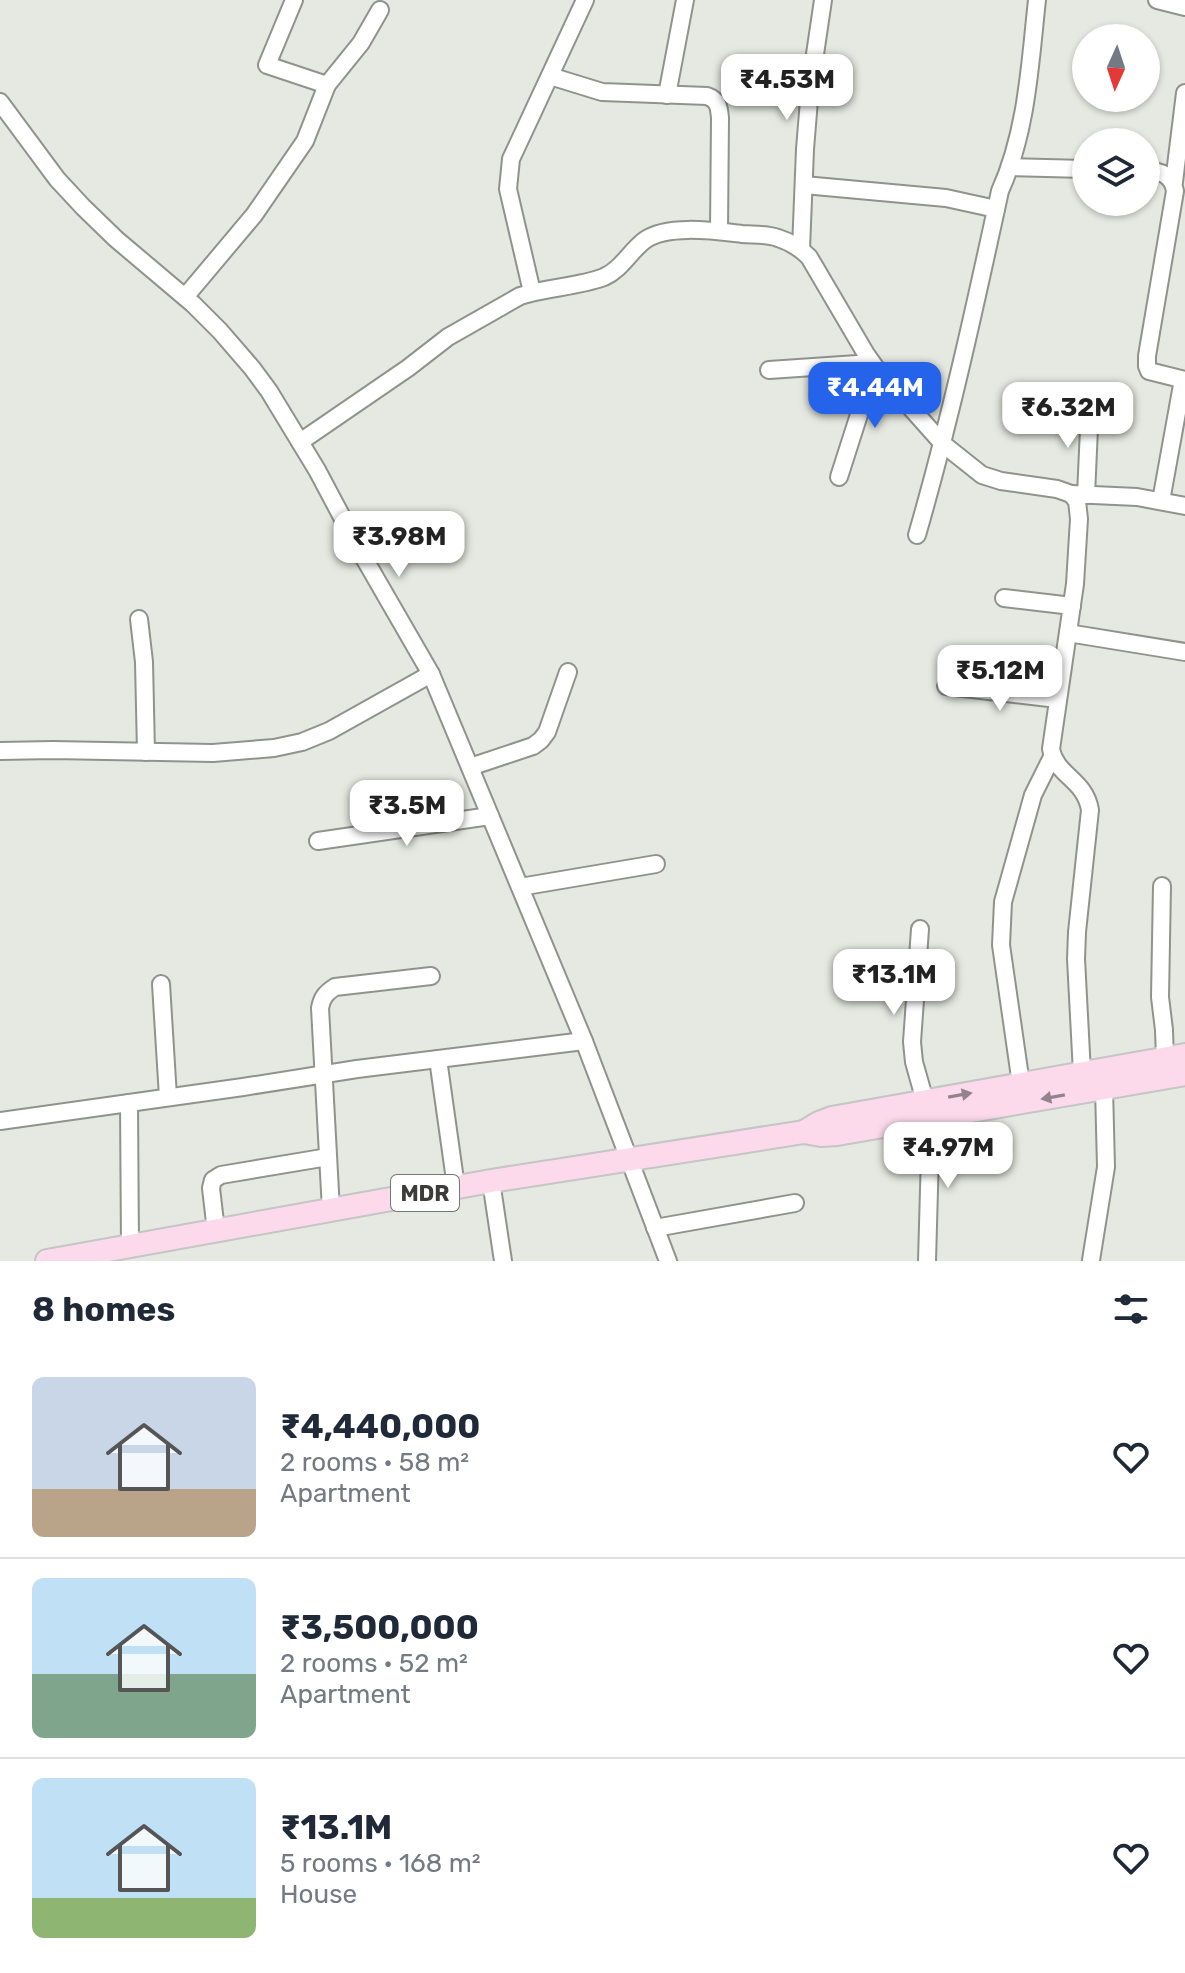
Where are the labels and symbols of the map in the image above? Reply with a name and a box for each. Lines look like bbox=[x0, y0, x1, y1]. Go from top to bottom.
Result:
north arrow bbox=[1072, 24, 1160, 112]
pin: ₹4.53M bbox=[722, 54, 852, 122]
pin: ₹4.44M bbox=[810, 362, 940, 430]
pin: ₹6.32M bbox=[1003, 382, 1133, 450]
pin: ₹3.98M bbox=[334, 511, 464, 579]
pin: ₹5.12M bbox=[935, 645, 1065, 713]
pin: ₹3.5M bbox=[351, 780, 463, 848]
pin: ₹13.1M bbox=[829, 949, 959, 1017]
one-way arrow bbox=[948, 1088, 973, 1100]
one-way arrow bbox=[1040, 1091, 1065, 1103]
pin: ₹4.97M bbox=[883, 1122, 1013, 1190]
road number: MDR bbox=[391, 1175, 459, 1211]

